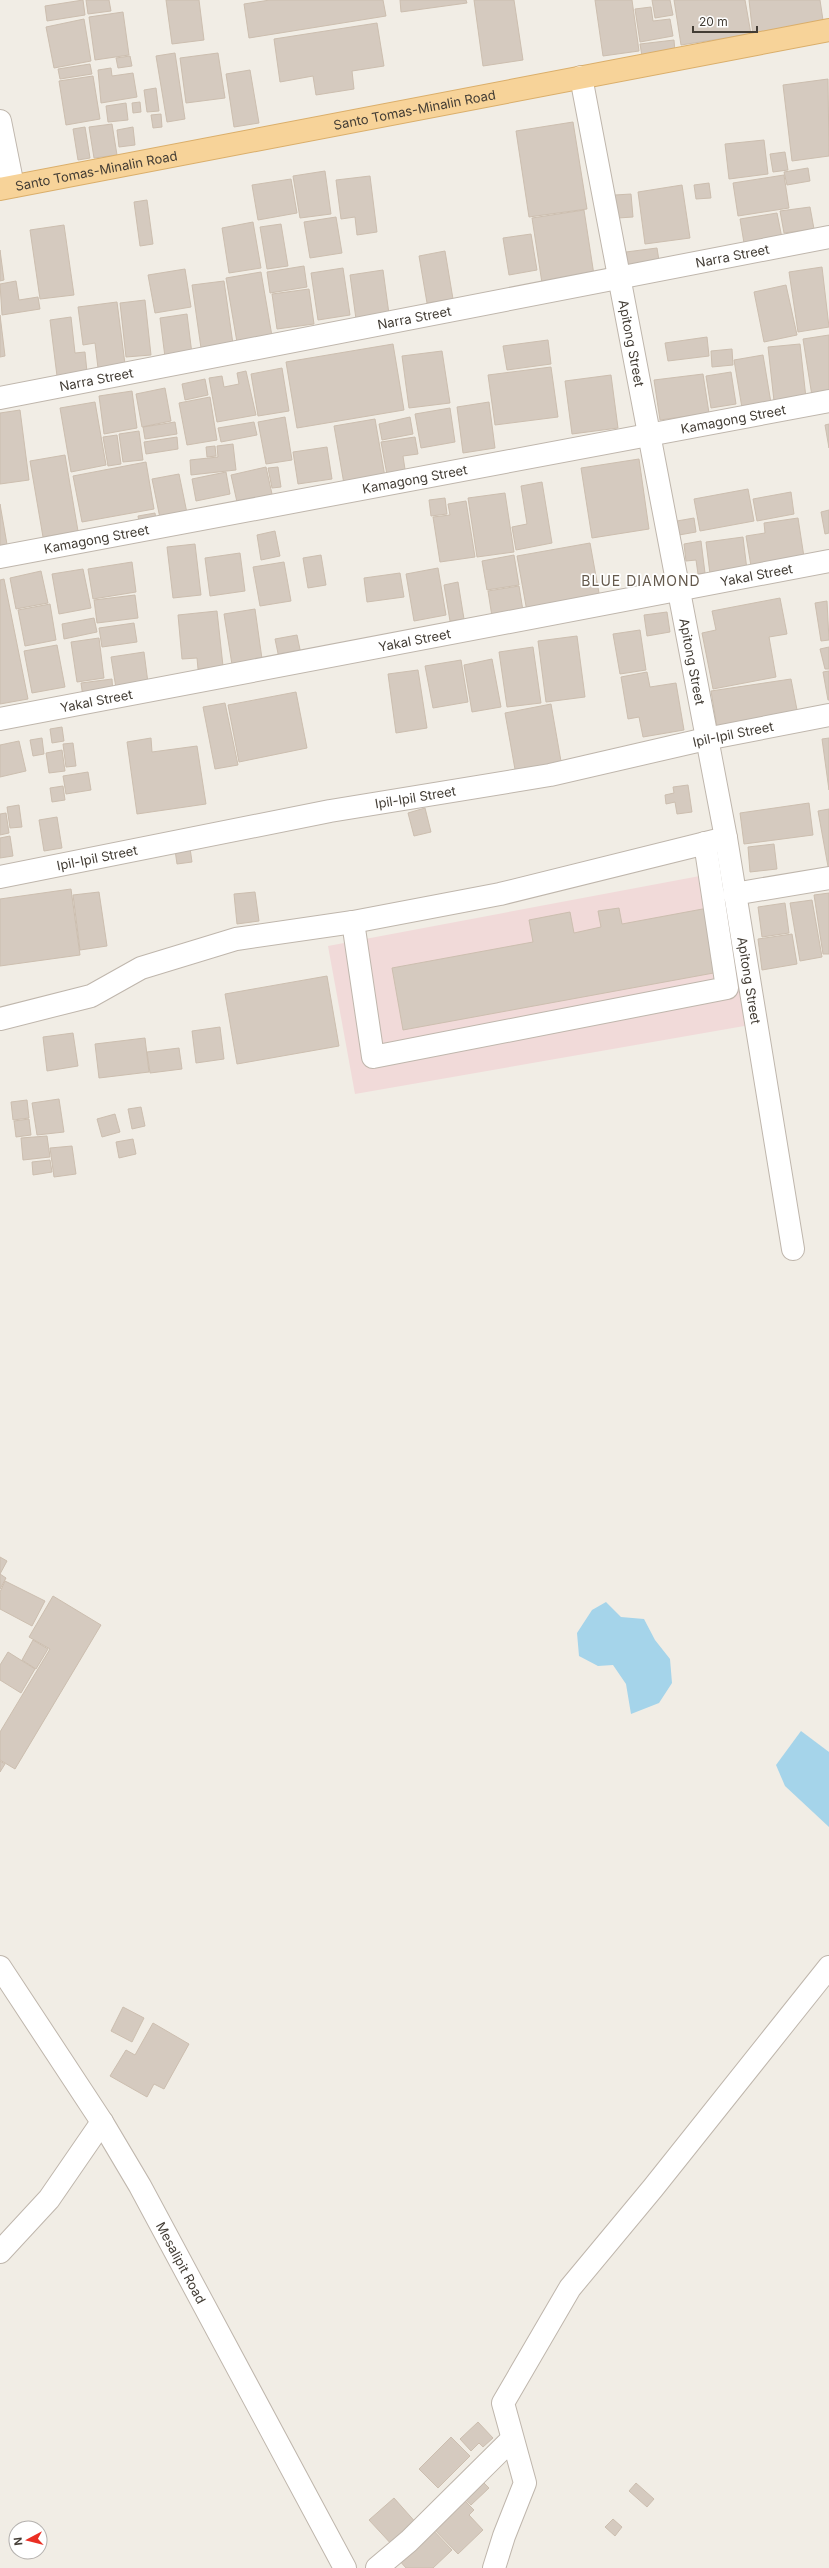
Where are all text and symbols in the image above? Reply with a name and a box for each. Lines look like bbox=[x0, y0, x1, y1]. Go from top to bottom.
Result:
scale bar bbox=[693, 8, 757, 34]
text: 20 m bbox=[699, 14, 728, 29]
street label: Santo Tomas-Minalin Road bbox=[332, 86, 497, 133]
street label: Santo Tomas-Minalin Road bbox=[14, 147, 179, 194]
street label: Narra Street bbox=[694, 241, 771, 271]
street label: Apitong Street bbox=[616, 298, 648, 388]
street label: Narra Street bbox=[376, 303, 453, 333]
street label: Narra Street bbox=[58, 364, 134, 394]
street label: Kamagong Street bbox=[679, 401, 787, 437]
street label: Kamagong Street bbox=[361, 461, 469, 497]
street label: Kamagong Street bbox=[42, 521, 150, 557]
street label: Yakal Street bbox=[719, 560, 794, 590]
district label: BLUE DIAMOND bbox=[581, 572, 701, 589]
street label: Apitong Street bbox=[676, 617, 708, 706]
street label: Yakal Street bbox=[377, 625, 452, 655]
street label: Yakal Street bbox=[59, 686, 134, 715]
street label: Ipil-Ipil Street bbox=[691, 718, 775, 750]
street label: Ipil-Ipil Street bbox=[374, 783, 457, 812]
street label: Ipil-Ipil Street bbox=[55, 842, 139, 873]
street label: Apitong Street bbox=[734, 936, 764, 1025]
street label: Mesalipit Road bbox=[153, 2219, 210, 2306]
north arrow bbox=[8, 2520, 48, 2560]
text: N bbox=[11, 2536, 26, 2546]

